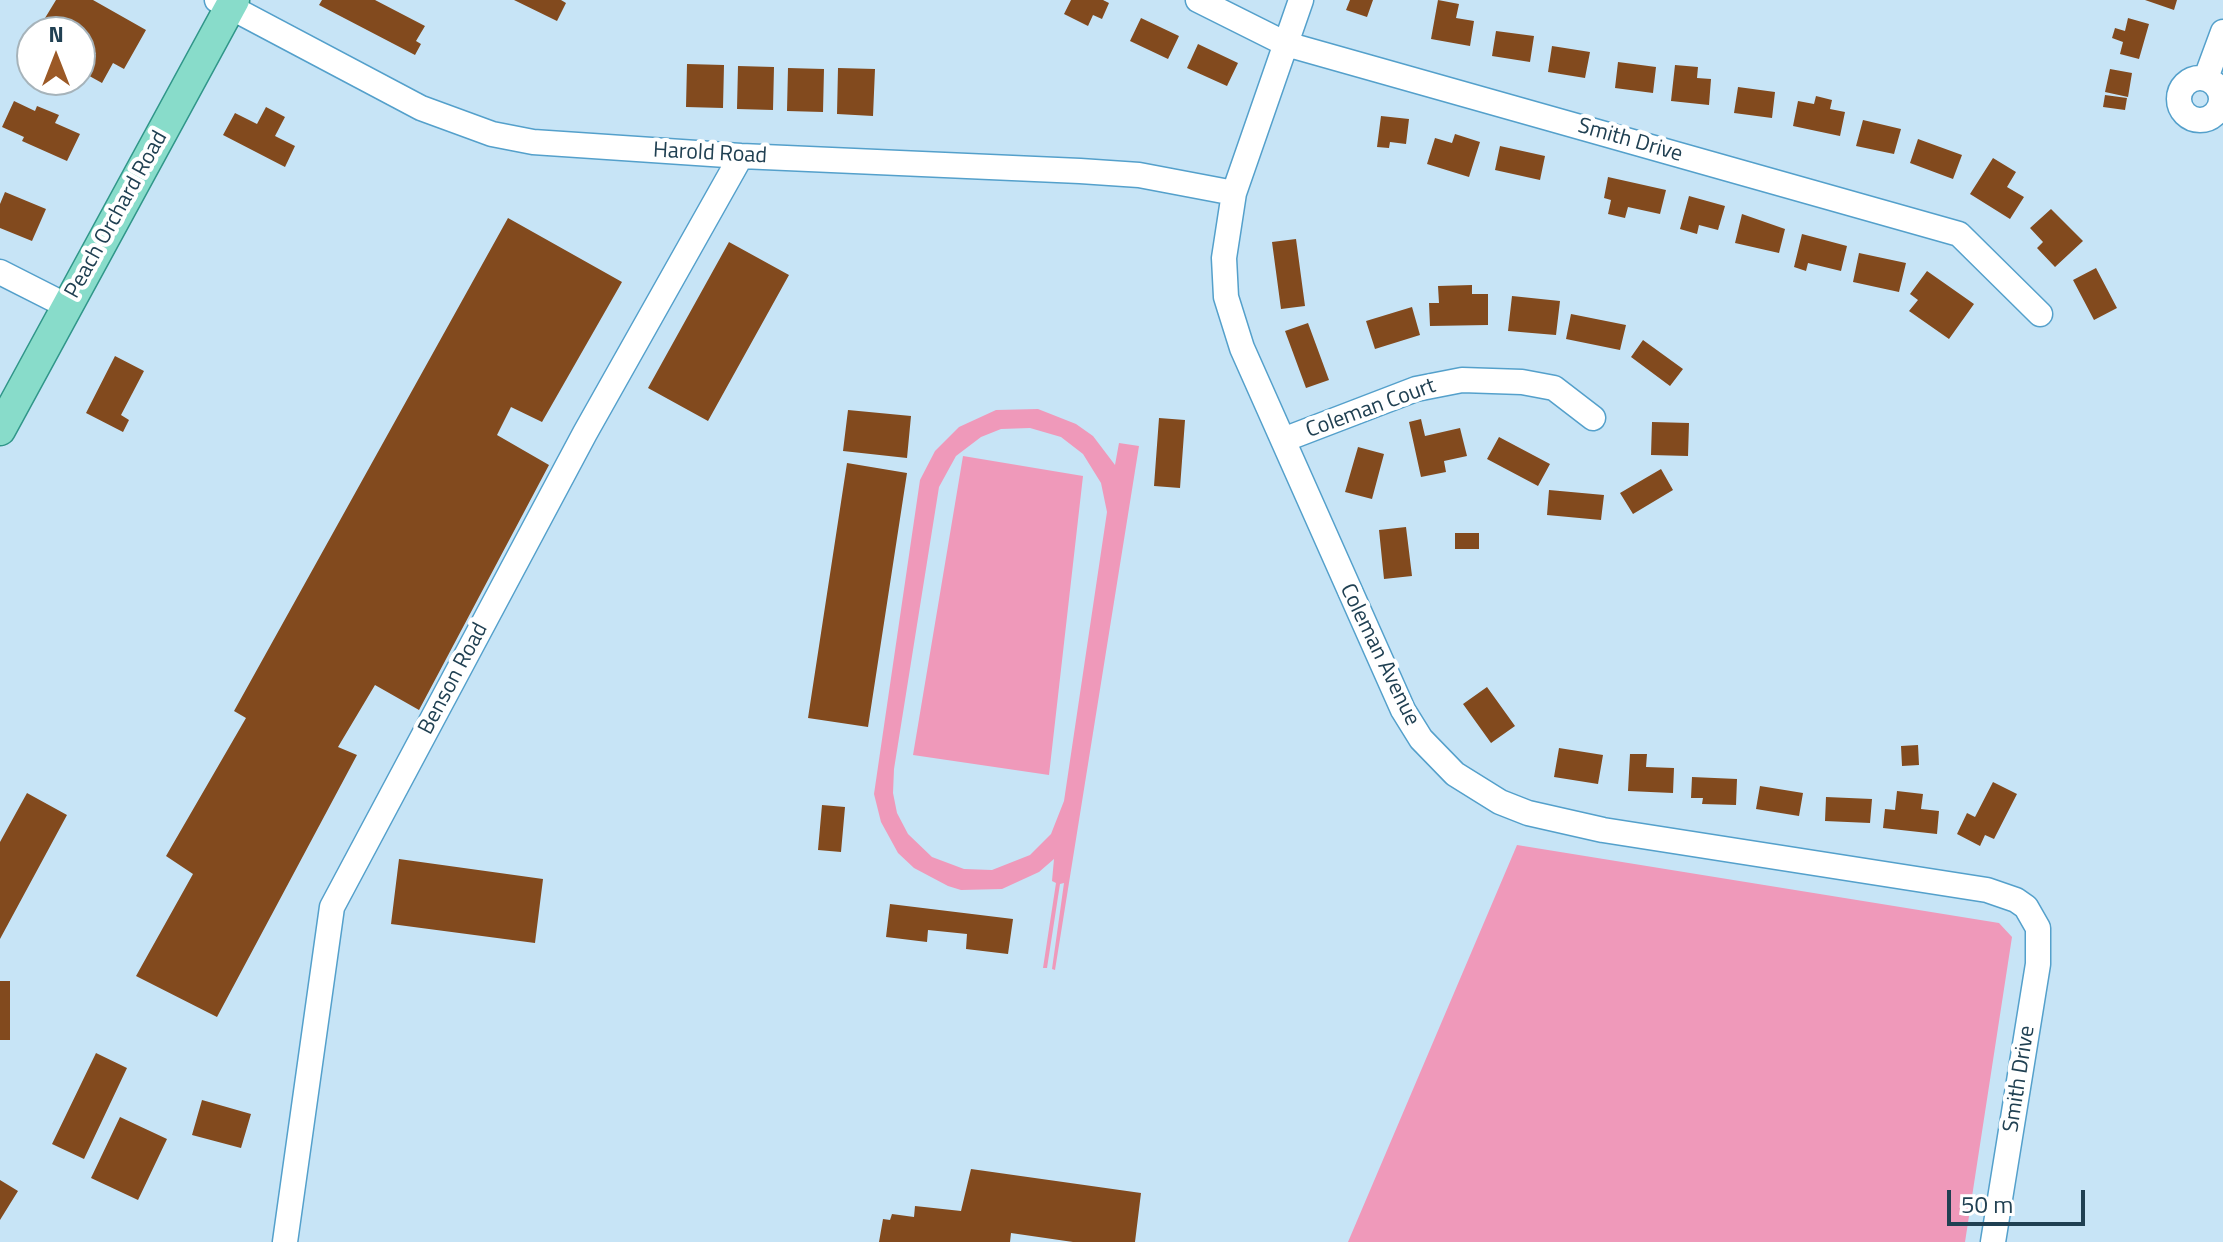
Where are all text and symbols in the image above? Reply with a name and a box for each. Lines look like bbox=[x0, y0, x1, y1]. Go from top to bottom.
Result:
north arrow bbox=[16, 16, 96, 96]
text: N bbox=[48, 17, 64, 51]
street label: Smith Drive bbox=[1575, 113, 1685, 169]
street label: Peach Orchard Road bbox=[60, 127, 174, 303]
street label: Harold Road bbox=[652, 138, 768, 170]
street label: Coleman Court bbox=[1303, 373, 1439, 445]
street label: Coleman Avenue bbox=[1333, 580, 1425, 730]
street label: Benson Road bbox=[414, 619, 494, 739]
street label: Smith Drive bbox=[1999, 1024, 2041, 1134]
scale bar bbox=[1951, 1174, 2089, 1224]
text: 50 m bbox=[1961, 1186, 2013, 1222]

